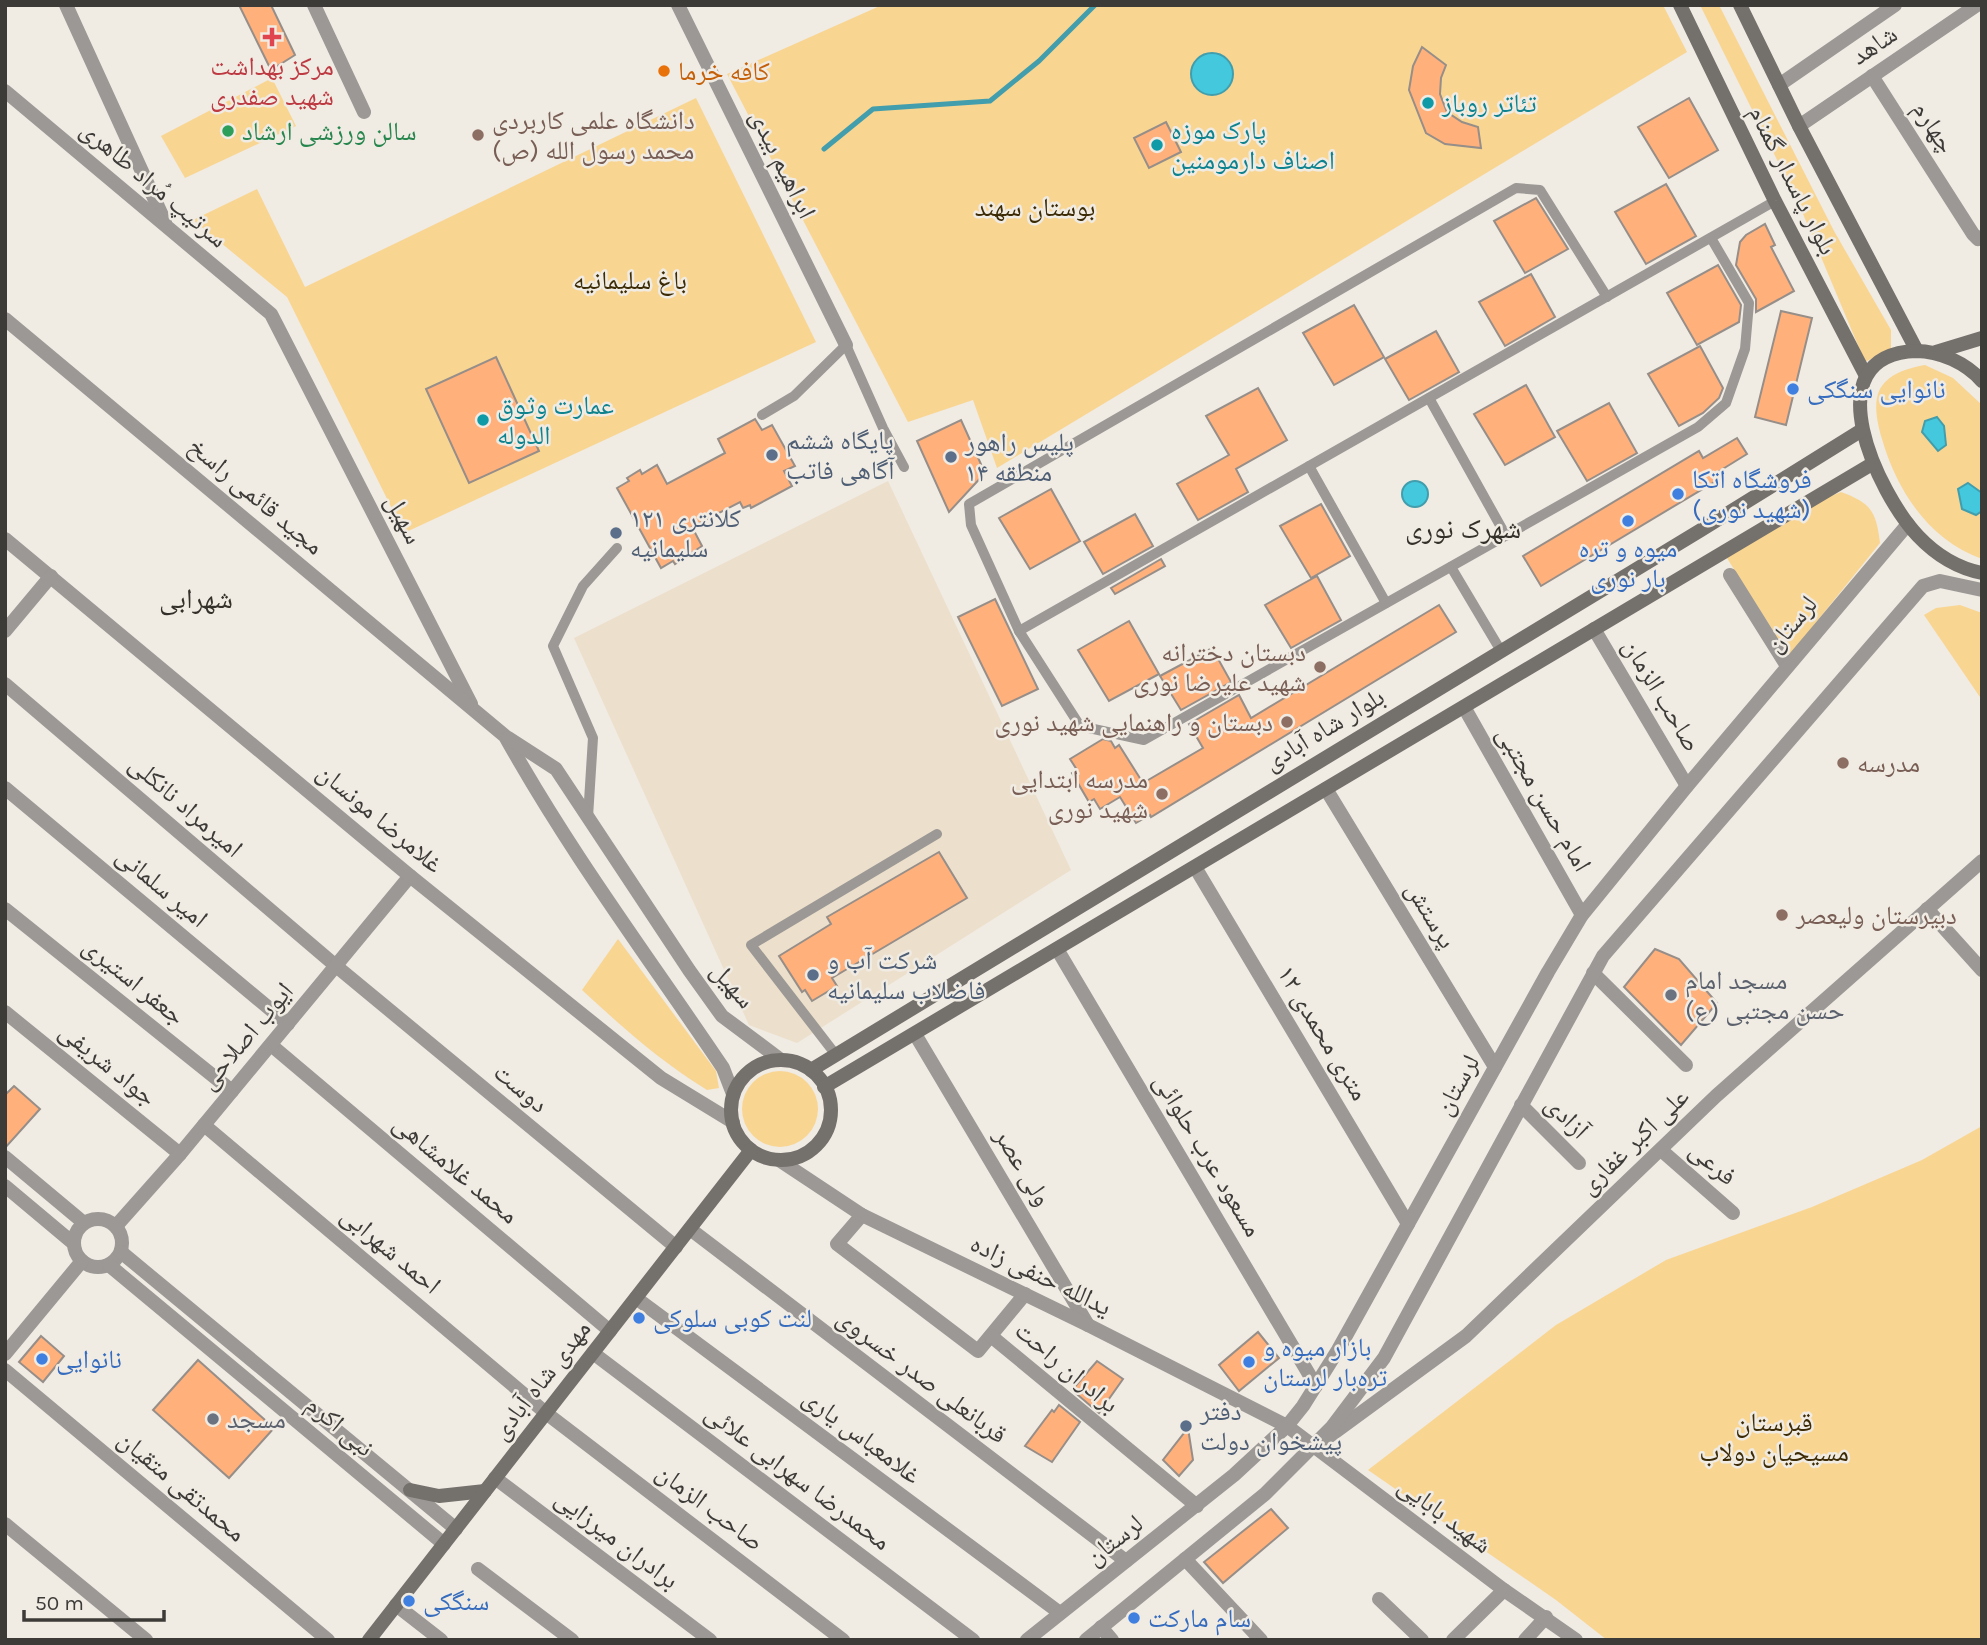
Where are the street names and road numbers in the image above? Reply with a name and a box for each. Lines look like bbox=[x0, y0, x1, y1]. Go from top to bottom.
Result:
street label: شاهد bbox=[1845, 18, 1903, 72]
street label: چهارم bbox=[1904, 95, 1962, 160]
street label: بلوار پاسدار گمنام bbox=[1740, 100, 1844, 261]
street label: ابراهیم بیدی bbox=[742, 104, 823, 224]
street label: سرتیپ مُراد طاهری bbox=[74, 114, 234, 255]
street label: مجید قائمی راسخ bbox=[181, 430, 330, 562]
street label: سهیل bbox=[378, 489, 430, 549]
street label: لرستان bbox=[1758, 589, 1824, 659]
street label: صاحب الزمان bbox=[1616, 633, 1708, 757]
street label: بلوار شاه آبادی bbox=[1258, 681, 1390, 777]
street label: امام حسن مجتبی bbox=[1488, 721, 1598, 878]
street label: امیرمراد نانکلی bbox=[123, 748, 249, 864]
street label: غلامرضا مونسان bbox=[311, 756, 449, 880]
street label: امیر سلمانی bbox=[110, 840, 214, 934]
street label: پرستش bbox=[1399, 876, 1463, 954]
street label: جعفر استیری bbox=[77, 930, 191, 1032]
street label: سهیل bbox=[704, 955, 762, 1015]
street label: ۱۲ متری محمدی bbox=[1271, 960, 1375, 1106]
street label: ایوب اصلاحی bbox=[192, 976, 300, 1096]
street label: جواد شریفی bbox=[53, 1015, 163, 1113]
street label: لرستان bbox=[1428, 1049, 1486, 1121]
street label: دوست bbox=[488, 1056, 554, 1120]
street label: مسعود عرب حلوائی bbox=[1147, 1068, 1269, 1242]
street label: علی اکبر غفاری bbox=[1573, 1081, 1695, 1201]
street label: آزادی bbox=[1539, 1089, 1596, 1146]
street label: محمد غلامشاهی bbox=[387, 1108, 525, 1230]
street label: ولی عصر bbox=[987, 1121, 1058, 1212]
street label: فرعی bbox=[1683, 1134, 1743, 1192]
street label: احمد شهرابی bbox=[335, 1199, 447, 1301]
street label: یدالله حنفی زاده bbox=[965, 1228, 1117, 1322]
street label: قربانعلی صدر خسروی bbox=[831, 1302, 1013, 1450]
street label: مهدی شاه آبادی bbox=[485, 1314, 597, 1446]
street label: برادران راحت bbox=[1009, 1315, 1125, 1419]
street label: غلامعباس یاری bbox=[797, 1382, 927, 1490]
street label: نبی اکرم bbox=[298, 1389, 380, 1465]
street label: محمدرضا سهرابی علائی bbox=[699, 1397, 897, 1557]
street label: محمدتقی متقیان bbox=[112, 1423, 252, 1549]
street label: صاحب الزمان bbox=[650, 1456, 770, 1558]
street label: شهید بابایی bbox=[1392, 1470, 1498, 1560]
street label: برادران میرزایی bbox=[549, 1482, 685, 1596]
street label: لرستان bbox=[1079, 1508, 1149, 1572]

